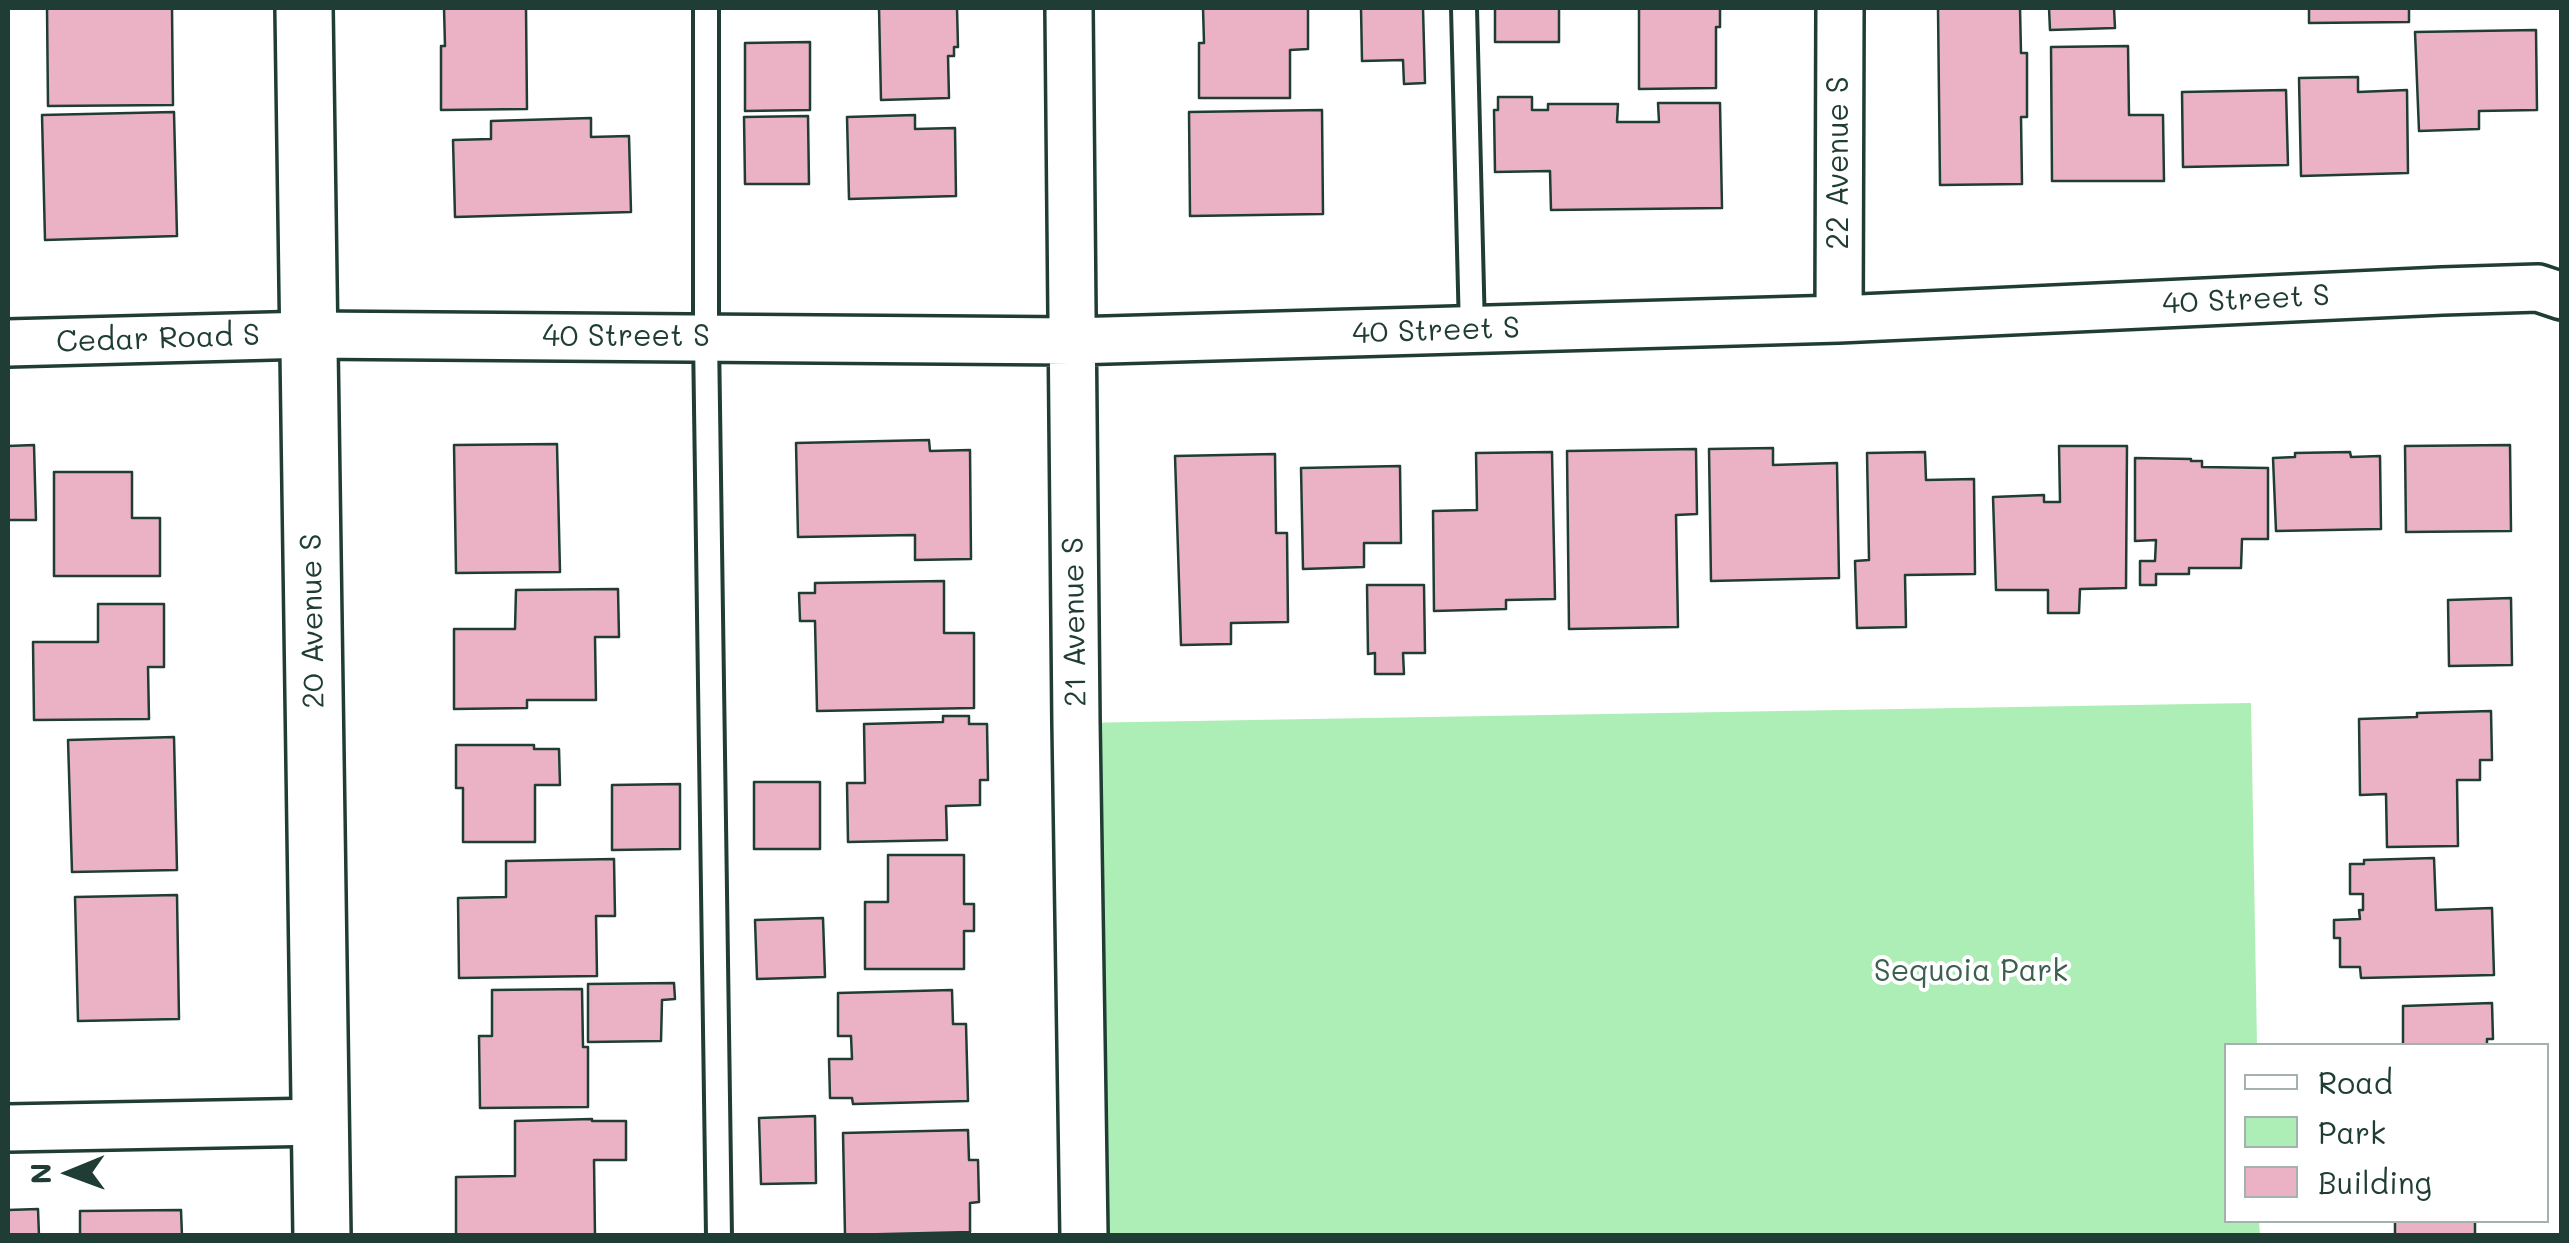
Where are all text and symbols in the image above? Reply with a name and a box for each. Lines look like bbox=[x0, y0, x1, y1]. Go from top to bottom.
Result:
street label: 22 Avenue S bbox=[1821, 76, 1857, 250]
street label: 40 Street S bbox=[2161, 278, 2331, 322]
street label: 40 Street S bbox=[1352, 310, 1520, 352]
street label: Cedar Road S bbox=[56, 317, 260, 361]
street label: 40 Street S bbox=[542, 319, 710, 355]
street label: 20 Avenue S bbox=[293, 533, 333, 709]
street label: 21 Avenue S bbox=[1056, 537, 1094, 707]
park label: Sequoia Park bbox=[1874, 954, 2068, 990]
legend bbox=[2224, 1043, 2549, 1223]
text: Road bbox=[2318, 1062, 2393, 1102]
text: Park bbox=[2318, 1112, 2386, 1152]
north arrow bbox=[20, 1123, 120, 1223]
text: Building bbox=[2318, 1162, 2432, 1202]
text: N bbox=[22, 1163, 58, 1184]

